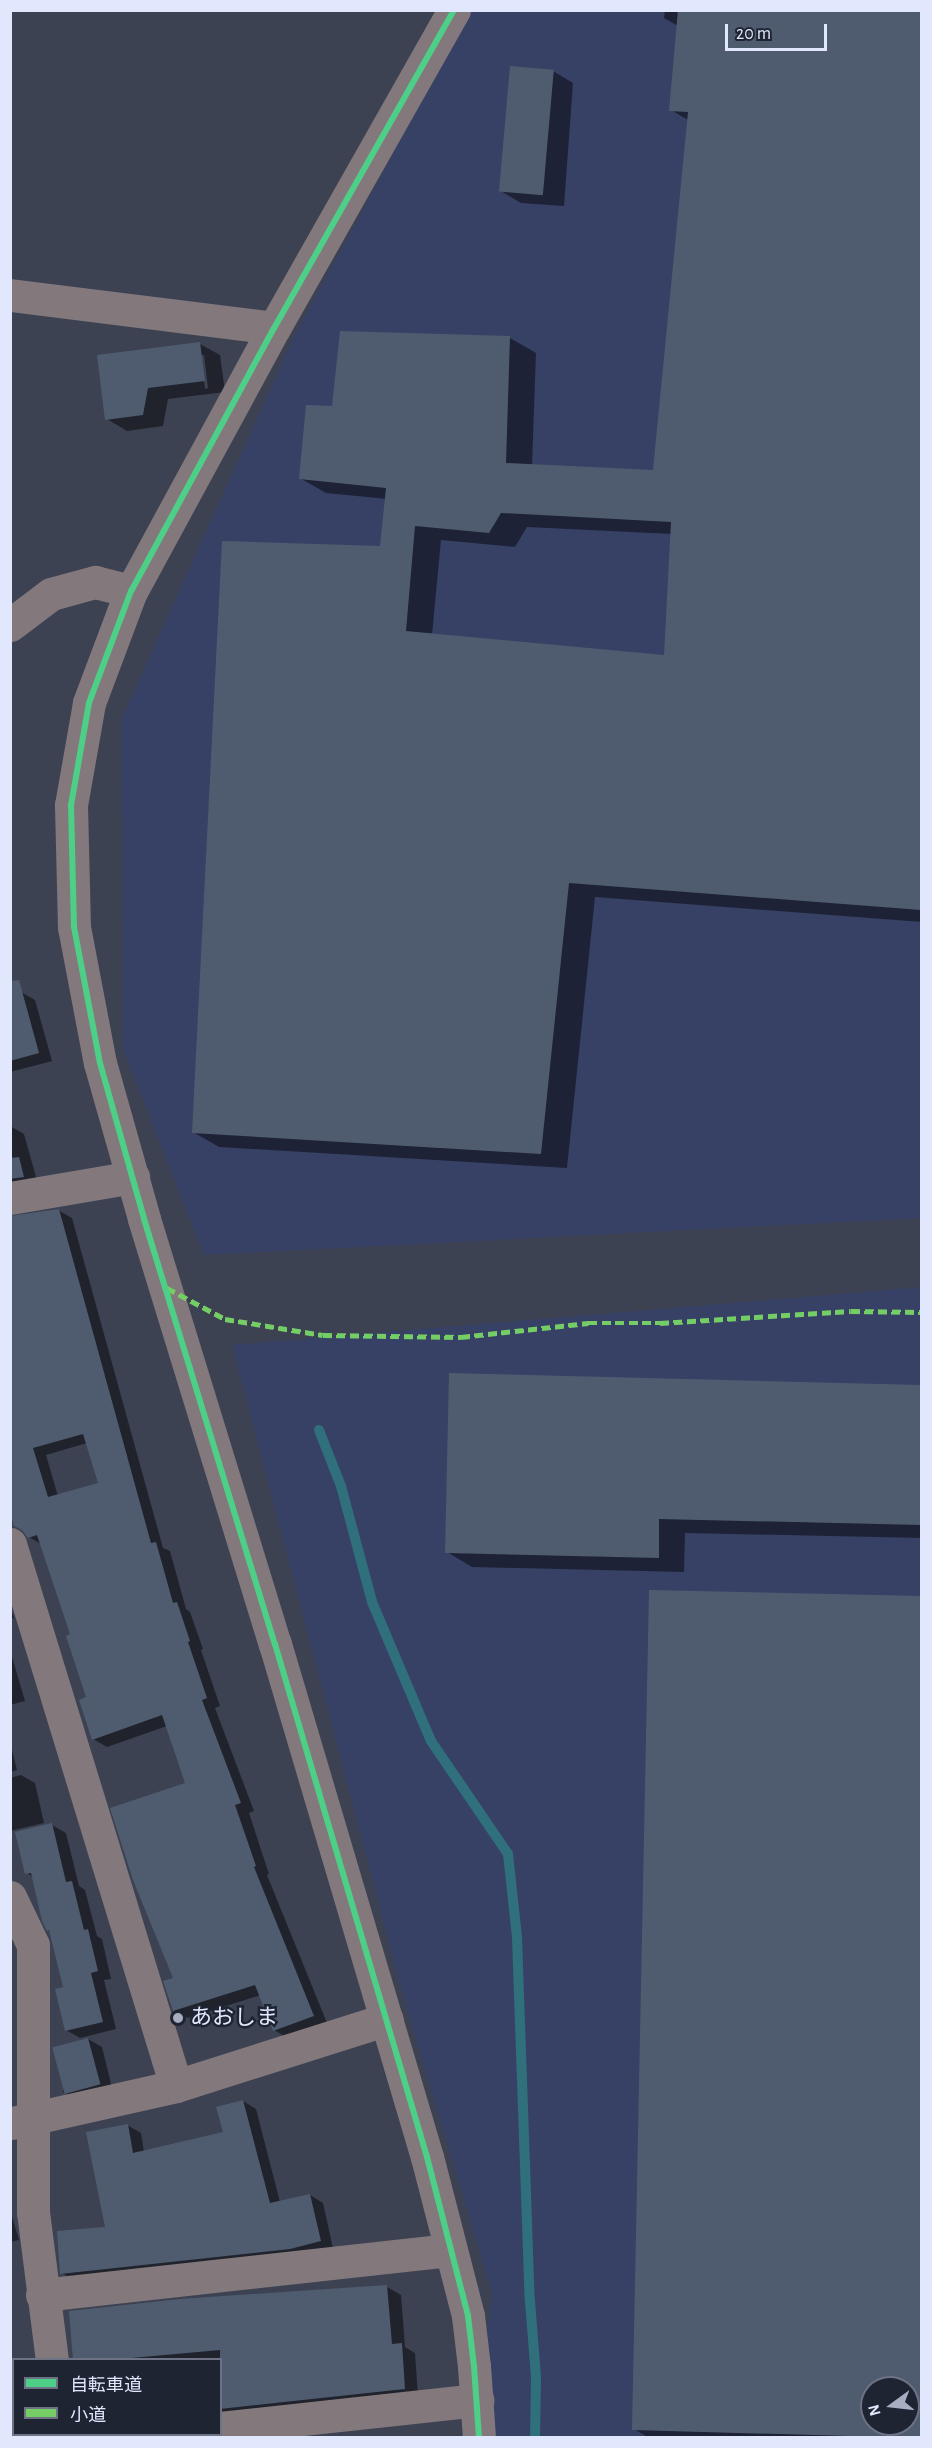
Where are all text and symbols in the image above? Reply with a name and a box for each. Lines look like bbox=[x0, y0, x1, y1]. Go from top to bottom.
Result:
scale bar bbox=[728, 12, 830, 50]
text: 20 m bbox=[736, 25, 771, 43]
place label: あおしま bbox=[190, 2005, 278, 2031]
marker: あおしま bbox=[171, 2011, 185, 2025]
legend bbox=[12, 2358, 222, 2436]
north arrow bbox=[860, 2376, 920, 2436]
text: 自転車道 bbox=[70, 2377, 142, 2395]
text: N bbox=[865, 2403, 884, 2418]
text: 小道 bbox=[70, 2407, 106, 2425]

